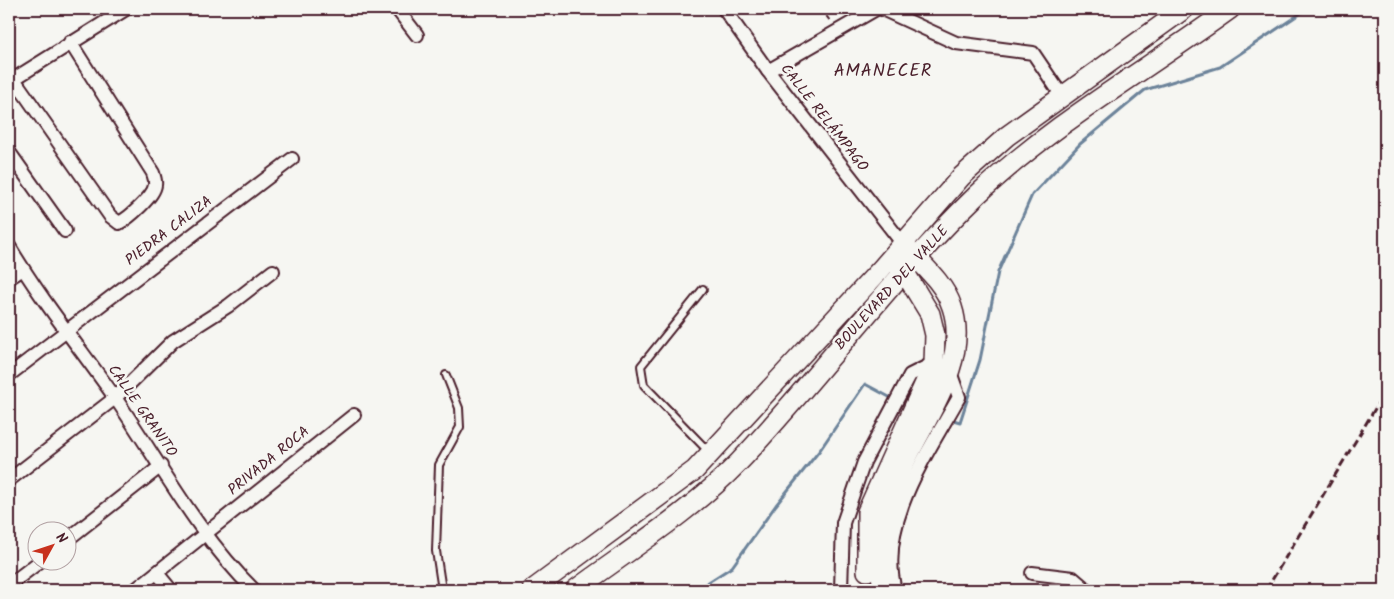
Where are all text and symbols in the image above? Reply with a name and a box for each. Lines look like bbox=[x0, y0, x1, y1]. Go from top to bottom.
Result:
district label: AMANECER bbox=[834, 57, 932, 86]
street label: CALLE RELÁMPAGO bbox=[774, 59, 874, 177]
street label: PIEDRA CALIZA bbox=[120, 190, 218, 272]
street label: BOULEVARD DEL VALLE bbox=[829, 219, 956, 356]
street label: CALLE GRANITO bbox=[101, 360, 183, 462]
street label: PRIVADA ROCA bbox=[223, 420, 315, 502]
north arrow bbox=[28, 522, 78, 572]
text: N bbox=[50, 528, 73, 549]

